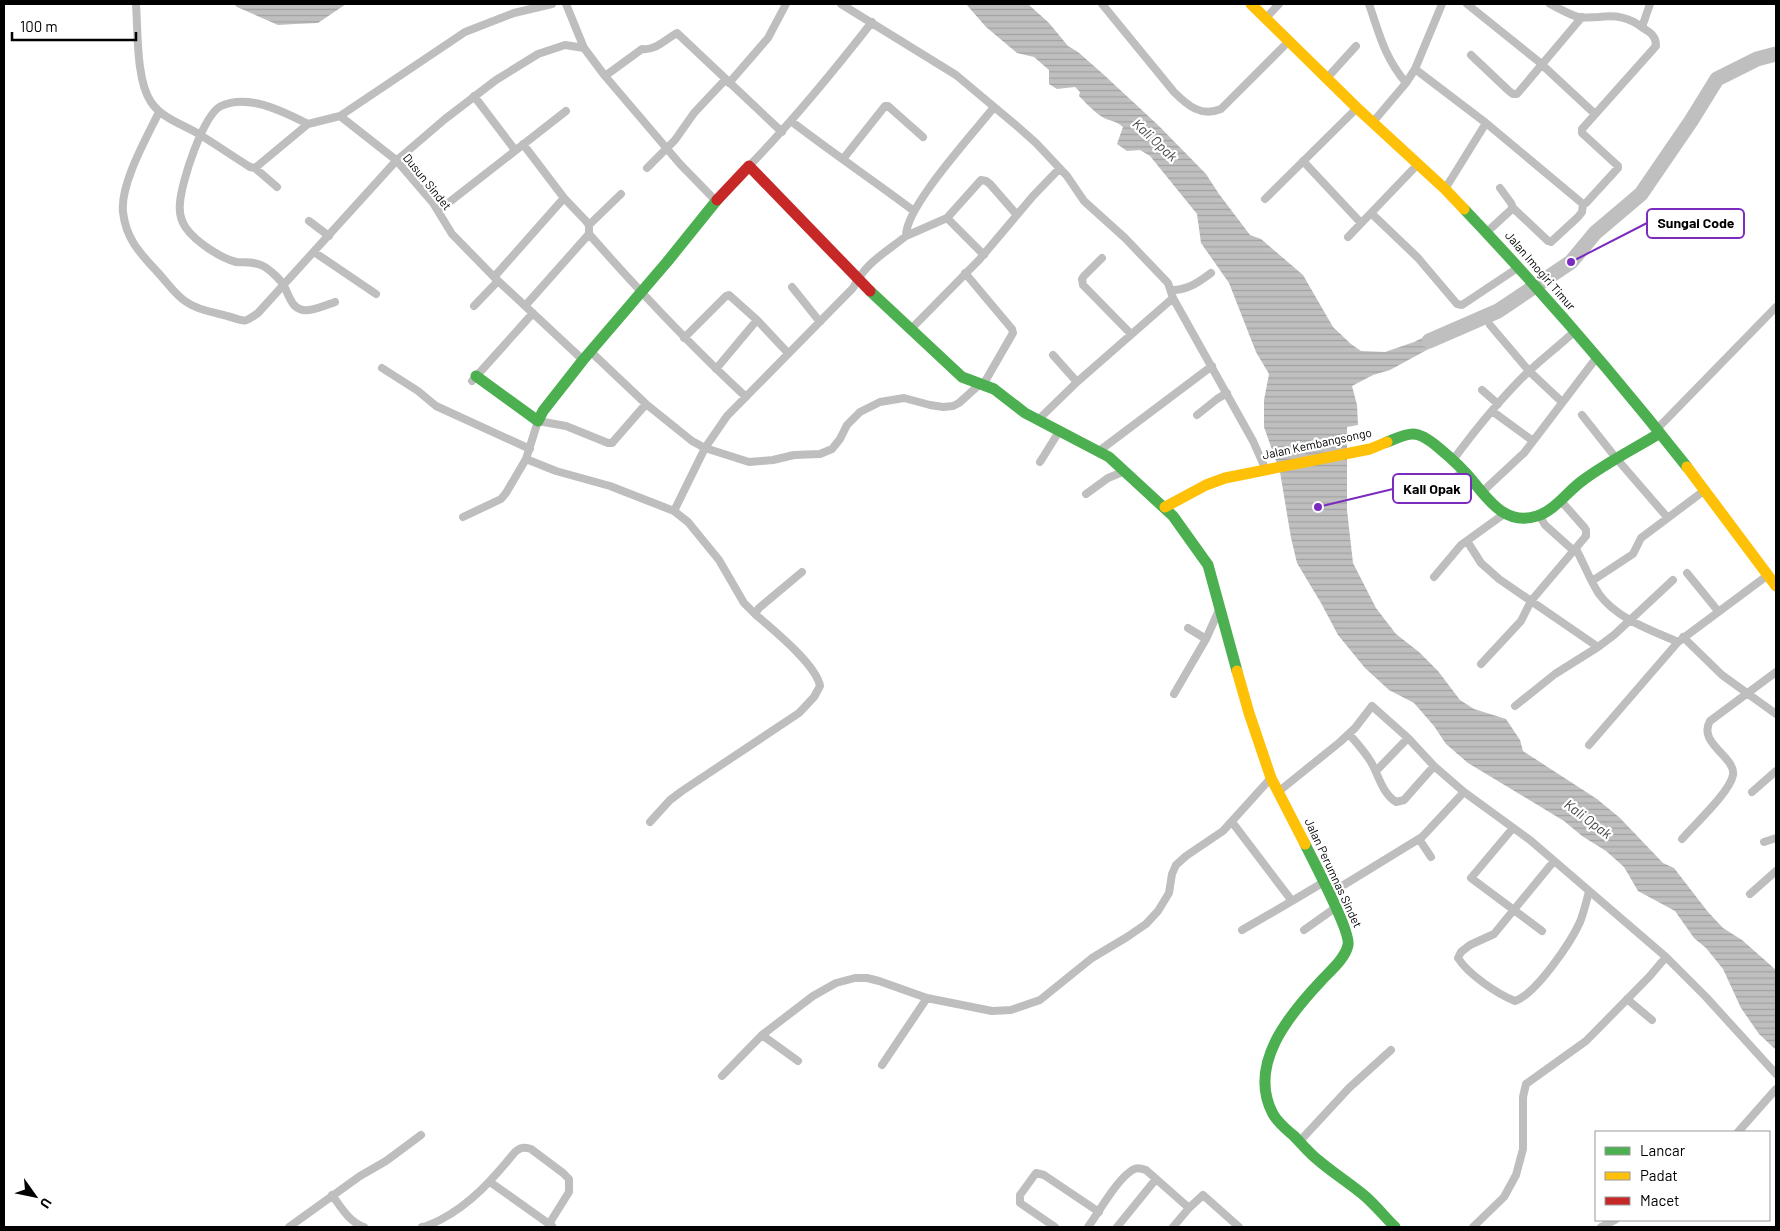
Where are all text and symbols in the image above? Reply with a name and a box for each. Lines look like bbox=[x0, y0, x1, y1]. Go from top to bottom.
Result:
scale bar bbox=[12, 10, 136, 42]
text: 100 m bbox=[20, 17, 58, 35]
water label: Kali Opak bbox=[1129, 115, 1181, 165]
street label: Dusun Sindet bbox=[401, 150, 455, 212]
callout: Sungai Code bbox=[1647, 209, 1744, 238]
text: Sungai Code bbox=[1657, 214, 1735, 231]
street label: Jalan Imogiri Timur bbox=[1503, 228, 1579, 313]
street label: Jalan Kembangsongo bbox=[1261, 425, 1373, 461]
callout: Kali Opak bbox=[1393, 474, 1471, 503]
text: Kali Opak bbox=[1403, 480, 1461, 497]
water label: Kali Opak bbox=[1561, 795, 1616, 842]
street label: Jalan Perumnas Sindet bbox=[1302, 816, 1365, 930]
legend bbox=[1595, 1131, 1770, 1221]
text: Lancar bbox=[1640, 1141, 1686, 1159]
text: Padat bbox=[1640, 1166, 1678, 1184]
north arrow bbox=[10, 1171, 60, 1221]
text: Macet bbox=[1640, 1191, 1680, 1209]
text: U bbox=[37, 1195, 56, 1212]

